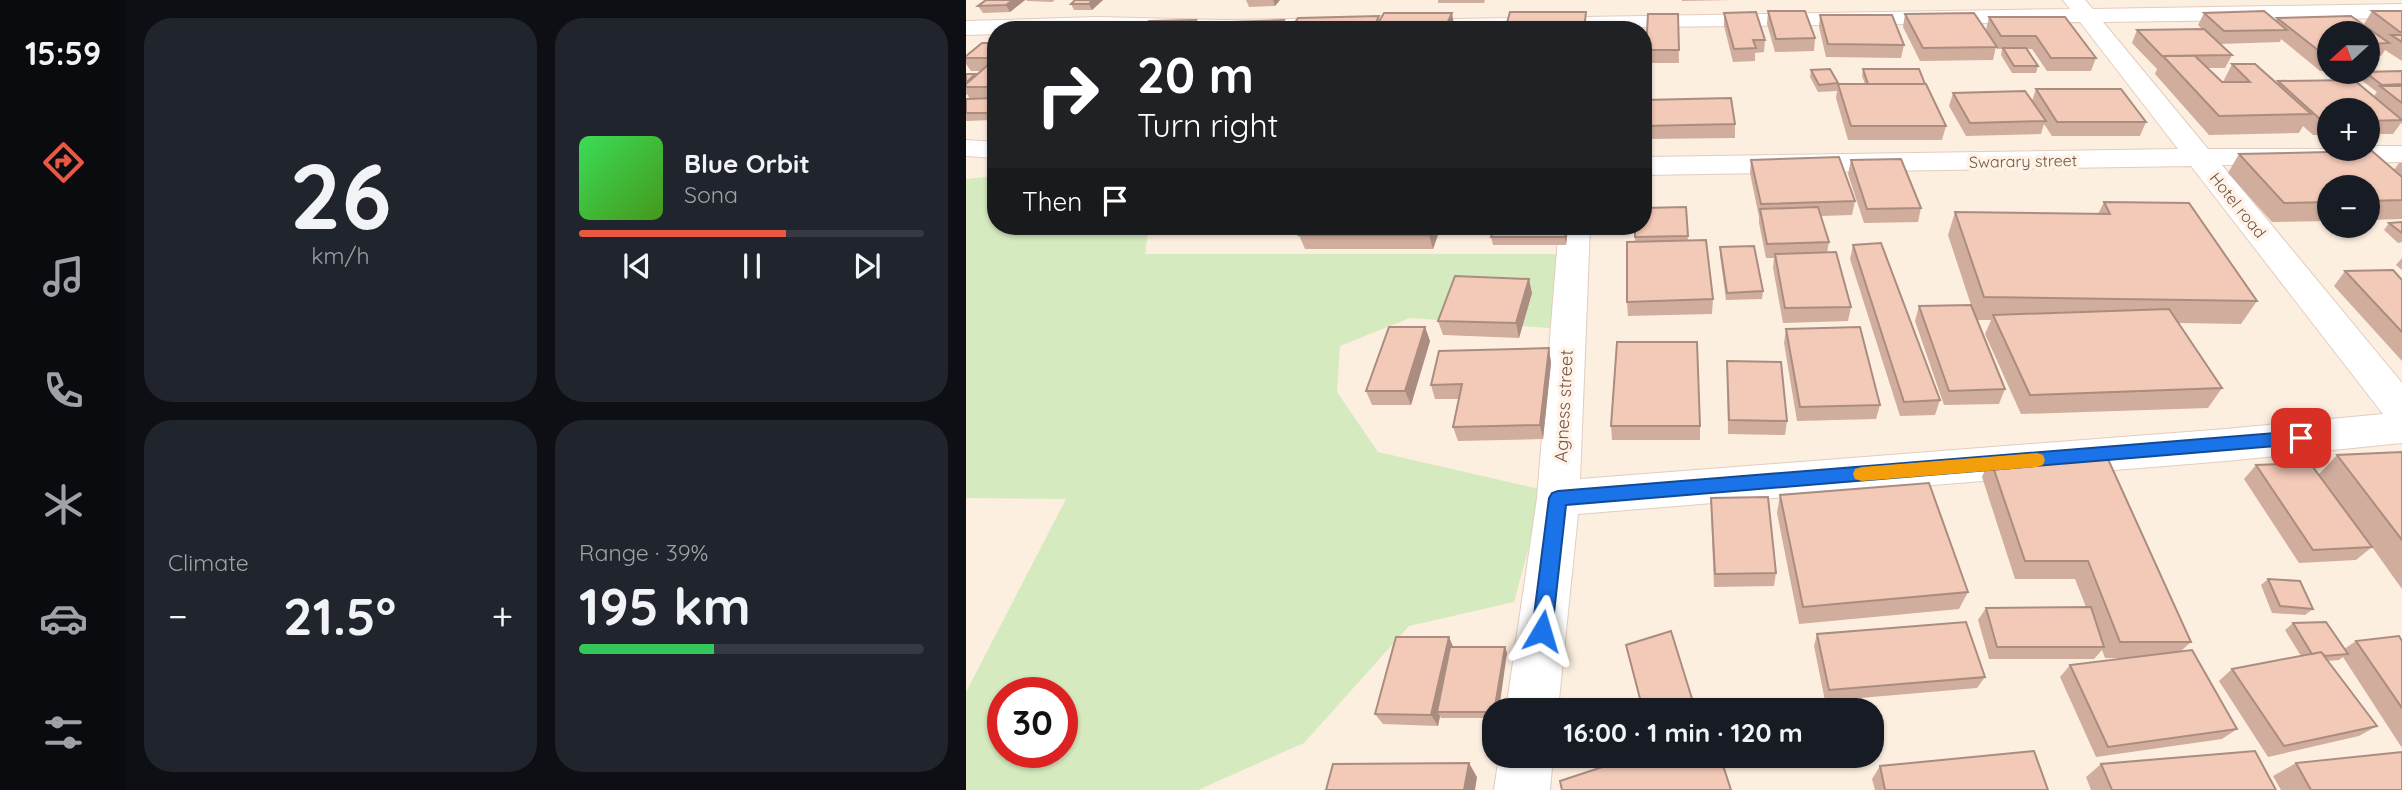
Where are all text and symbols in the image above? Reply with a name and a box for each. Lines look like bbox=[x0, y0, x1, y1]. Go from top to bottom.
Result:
north arrow bbox=[2317, 21, 2380, 84]
map controls bbox=[2317, 21, 2380, 238]
text: 15:59 bbox=[25, 33, 101, 73]
text: 20 m bbox=[1137, 44, 1254, 105]
icon: right bbox=[1022, 49, 1113, 140]
button: + bbox=[2317, 98, 2380, 161]
text: Turn right bbox=[1137, 105, 1278, 145]
icon: directions bbox=[39, 138, 88, 187]
text: 26 bbox=[289, 138, 392, 252]
text: Blue Orbit bbox=[684, 147, 810, 180]
street label: Swarary street bbox=[1969, 150, 2077, 172]
street label: Hotel road bbox=[2206, 168, 2270, 242]
button: − bbox=[2317, 175, 2380, 238]
text: Sona bbox=[684, 180, 738, 209]
icon: arrive bbox=[1096, 182, 1134, 220]
text: Then bbox=[1022, 185, 1082, 218]
text: km/h bbox=[311, 241, 370, 270]
icon: previous bbox=[618, 247, 656, 285]
icon: pause bbox=[733, 247, 771, 285]
icon: next bbox=[848, 247, 886, 285]
icon: music bbox=[39, 252, 88, 301]
street label: Agness street bbox=[1549, 349, 1578, 463]
icon: phone bbox=[39, 366, 88, 415]
pin bbox=[2271, 408, 2331, 468]
icon: arrive bbox=[2282, 419, 2320, 457]
icon: climate bbox=[39, 480, 88, 529]
text: Range · 39% bbox=[579, 538, 708, 567]
text: Climate bbox=[168, 548, 249, 577]
text: 195 km bbox=[579, 573, 751, 638]
text: 21.5° bbox=[283, 583, 396, 648]
text: − bbox=[168, 592, 188, 640]
text: + bbox=[492, 592, 513, 640]
icon: car bbox=[39, 594, 88, 643]
position arrow bbox=[1505, 594, 1579, 668]
speed limit sign: 30 bbox=[987, 677, 1078, 768]
icon: filters bbox=[39, 708, 88, 757]
text: 16:00 · 1 min · 120 m bbox=[1563, 716, 1803, 749]

